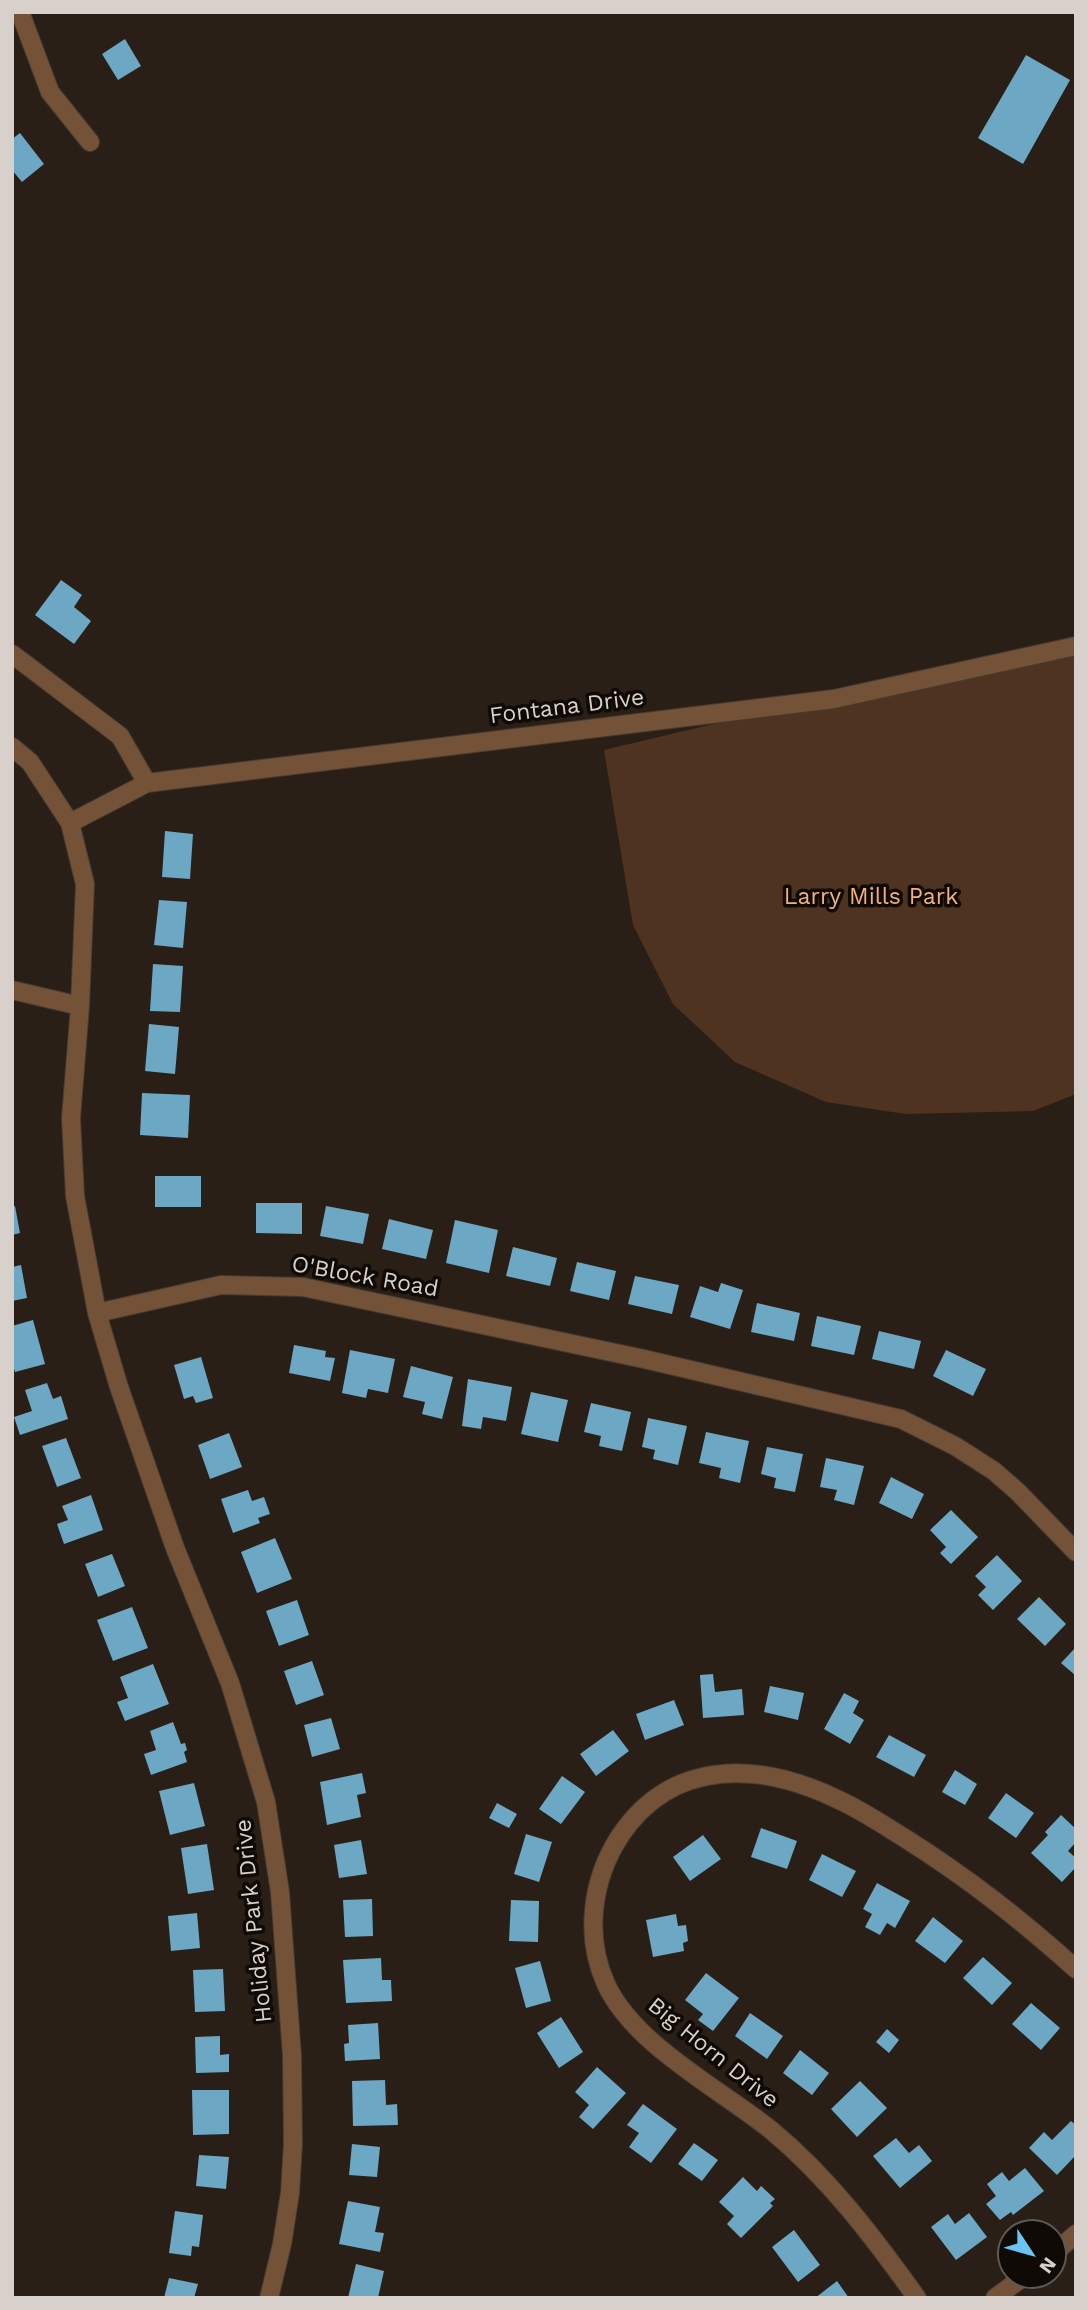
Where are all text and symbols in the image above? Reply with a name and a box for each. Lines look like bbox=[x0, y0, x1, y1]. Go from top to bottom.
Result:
street label: Fontana Drive bbox=[488, 684, 646, 730]
park label: Larry Mills Park bbox=[784, 883, 958, 911]
street label: O'Block Road bbox=[290, 1251, 440, 1303]
street label: Holiday Park Drive bbox=[230, 1818, 278, 2024]
street label: Big Horn Drive bbox=[642, 1992, 784, 2114]
north arrow bbox=[997, 2219, 1067, 2289]
text: N bbox=[1034, 2253, 1061, 2278]

